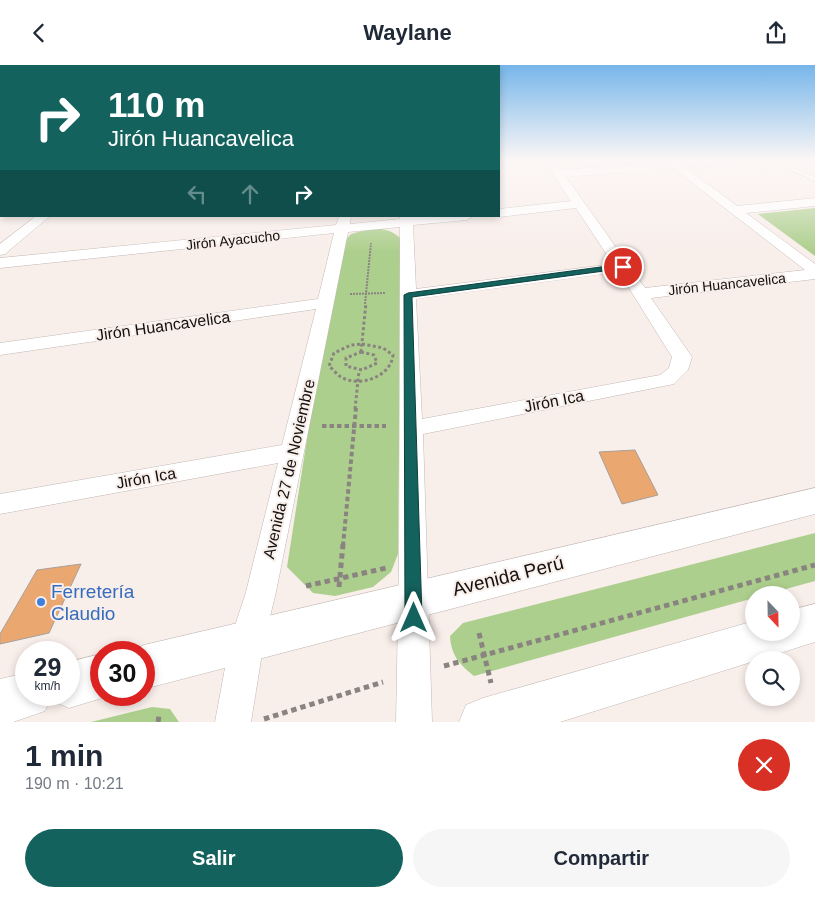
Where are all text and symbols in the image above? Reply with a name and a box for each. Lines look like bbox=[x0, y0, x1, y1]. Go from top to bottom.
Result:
icon: back bbox=[25, 19, 53, 47]
icon: share bbox=[762, 19, 790, 47]
text: Waylane bbox=[363, 20, 452, 45]
icon: right bbox=[25, 85, 90, 150]
text: 110 m bbox=[108, 85, 205, 124]
text: Jirón Huancavelica bbox=[108, 126, 294, 151]
icon: left bbox=[183, 180, 211, 208]
icon: ahead bbox=[236, 180, 264, 208]
icon: right bbox=[289, 180, 317, 208]
street label: Jirón Ayacucho bbox=[185, 227, 281, 253]
pin bbox=[602, 246, 644, 288]
icon: arrive bbox=[609, 253, 637, 281]
street label: Jirón Huancavelica bbox=[667, 270, 787, 298]
street label: Jirón Huancavelica bbox=[95, 308, 231, 344]
street label: Avenida 27 de Noviembre bbox=[260, 377, 318, 560]
street label: Jirón Ica bbox=[523, 387, 585, 415]
street label: Jirón Ica bbox=[115, 464, 177, 492]
street label: Avenida Perú bbox=[450, 552, 566, 600]
place label: Ferretería Claudio bbox=[51, 581, 135, 624]
north arrow bbox=[745, 586, 800, 641]
map controls bbox=[745, 586, 800, 706]
position arrow bbox=[387, 591, 439, 643]
marker: Ferretería Claudio bbox=[35, 596, 47, 608]
speed limit sign: 30 bbox=[90, 641, 155, 706]
button: search bbox=[745, 651, 800, 706]
text: 29 bbox=[34, 653, 61, 681]
text: km/h bbox=[34, 679, 61, 693]
text: 1 min bbox=[25, 739, 103, 772]
button: close bbox=[738, 739, 790, 791]
text: 190 m · 10:21 bbox=[25, 775, 124, 792]
button: Salir bbox=[25, 829, 403, 887]
button: Compartir bbox=[413, 829, 790, 887]

